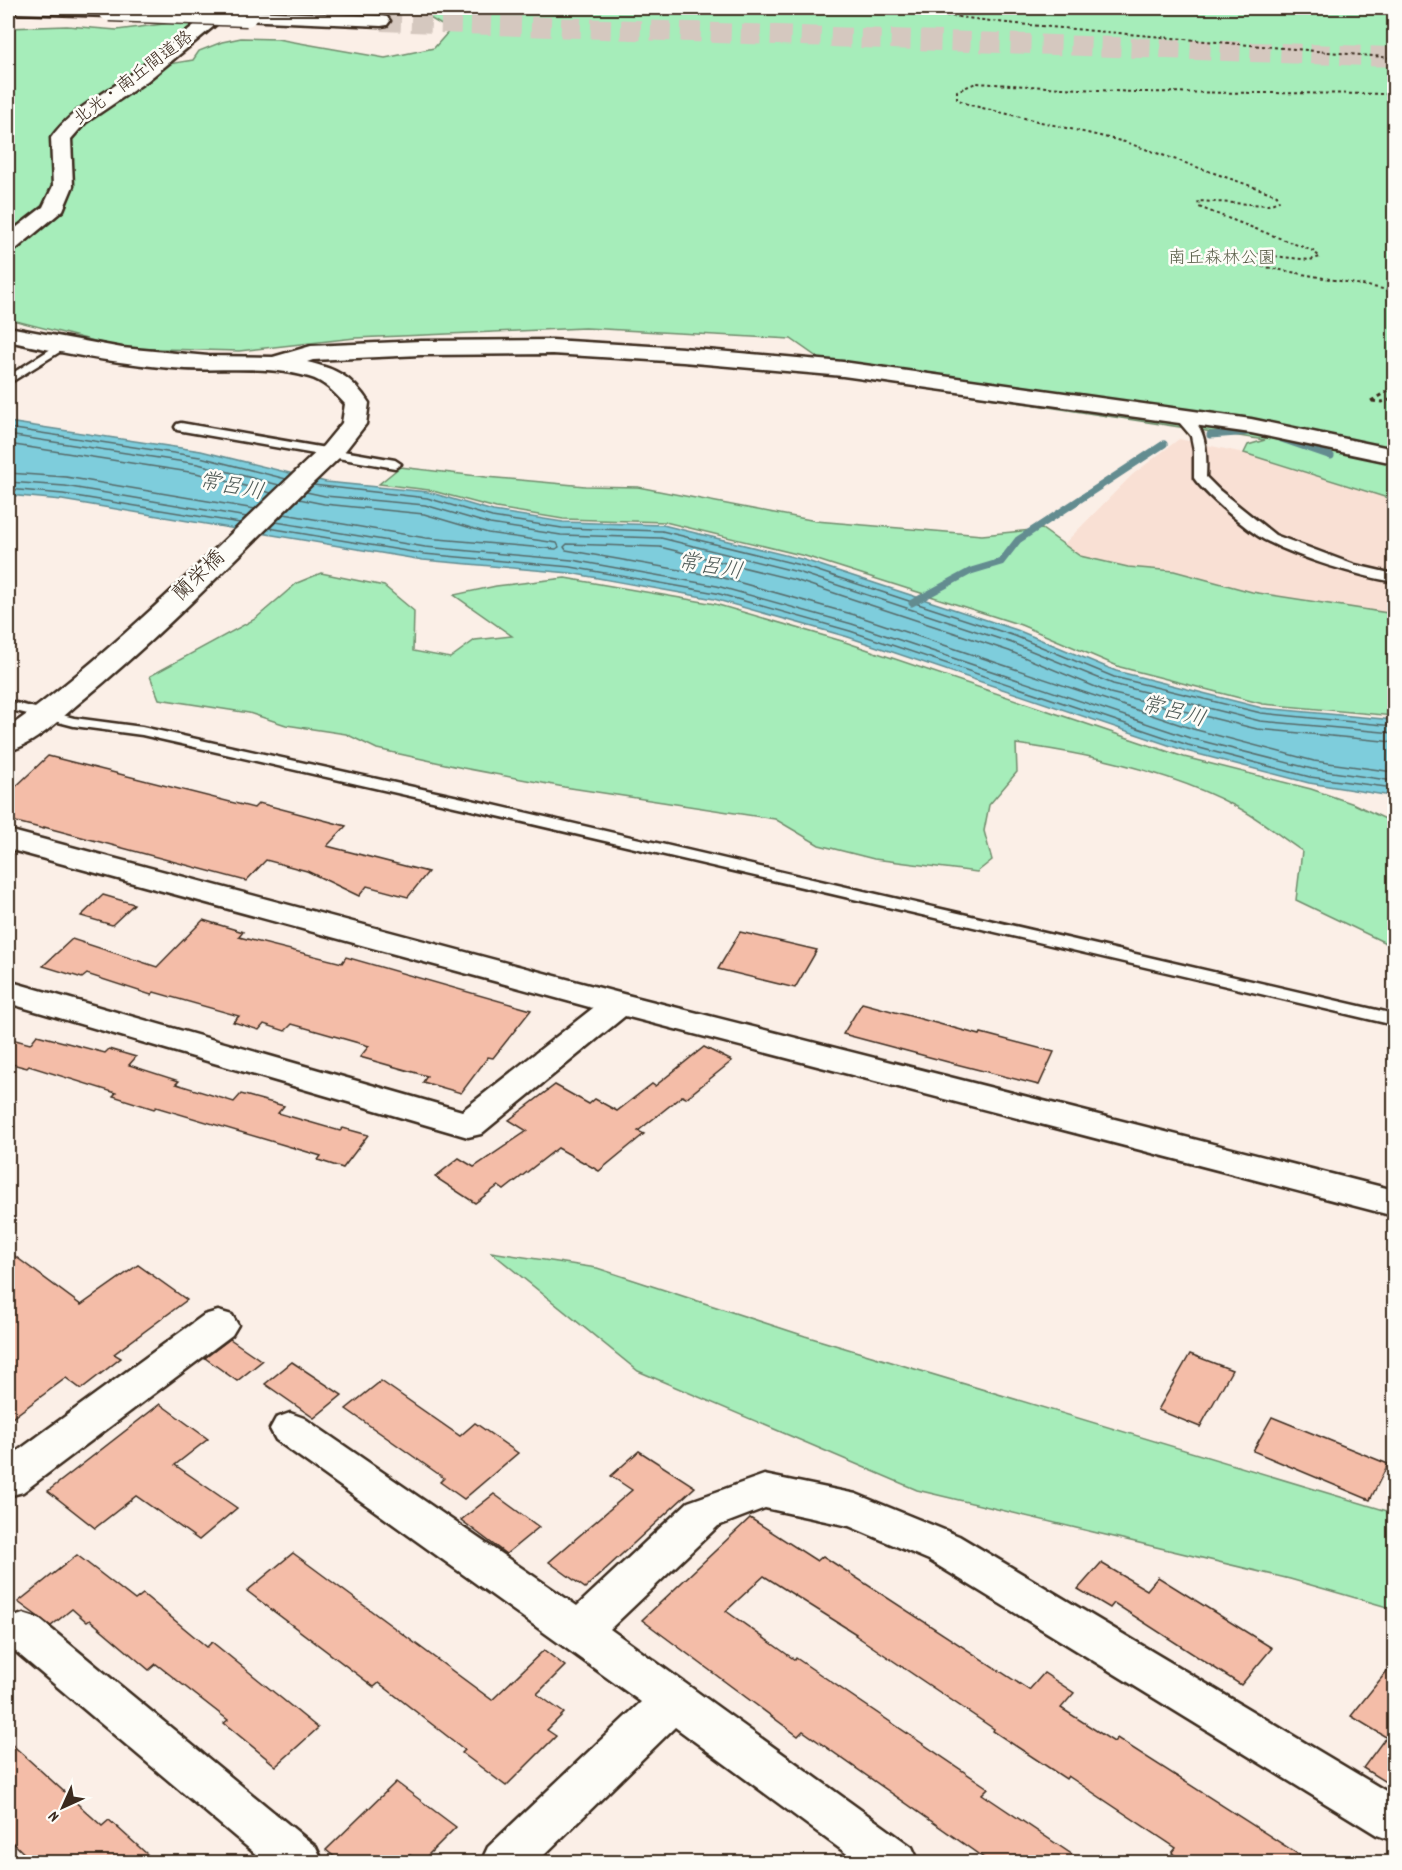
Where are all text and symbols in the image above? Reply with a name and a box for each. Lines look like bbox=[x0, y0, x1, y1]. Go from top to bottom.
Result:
street label: 北光・南丘間道路 bbox=[69, 26, 199, 132]
park label: 南丘森林公園 bbox=[1168, 247, 1276, 272]
water label: 常呂川 bbox=[196, 466, 266, 510]
street label: 蘭栄橋 bbox=[167, 544, 233, 610]
water label: 常呂川 bbox=[675, 547, 745, 589]
water label: 常呂川 bbox=[1137, 689, 1209, 737]
north arrow bbox=[33, 1777, 93, 1837]
text: N bbox=[43, 1805, 65, 1827]

